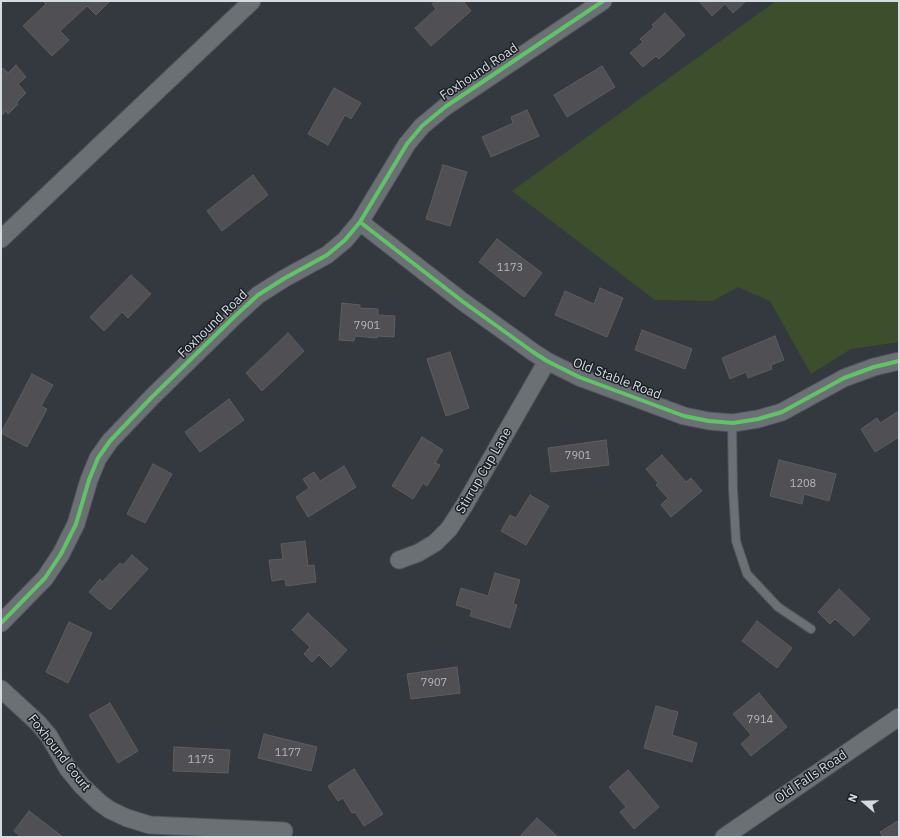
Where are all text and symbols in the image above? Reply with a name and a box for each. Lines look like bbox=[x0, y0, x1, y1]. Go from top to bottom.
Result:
street label: Foxhound Road bbox=[437, 40, 521, 104]
house number: 1173 bbox=[497, 261, 523, 275]
street label: Foxhound Road bbox=[175, 287, 251, 361]
house number: 7901 bbox=[354, 319, 380, 333]
street label: Old Stable Road bbox=[571, 355, 663, 403]
street label: Stirrup Cup Lane bbox=[453, 425, 515, 517]
house number: 7901 bbox=[565, 449, 591, 463]
house number: 1208 bbox=[790, 477, 816, 491]
house number: 7907 bbox=[421, 676, 447, 690]
street label: Foxhound Court bbox=[24, 712, 94, 794]
house number: 7914 bbox=[747, 713, 773, 727]
house number: 1177 bbox=[275, 746, 301, 760]
street label: Old Falls Road bbox=[772, 747, 850, 807]
house number: 1175 bbox=[188, 753, 214, 767]
north arrow bbox=[844, 782, 884, 822]
text: N bbox=[845, 792, 861, 804]

